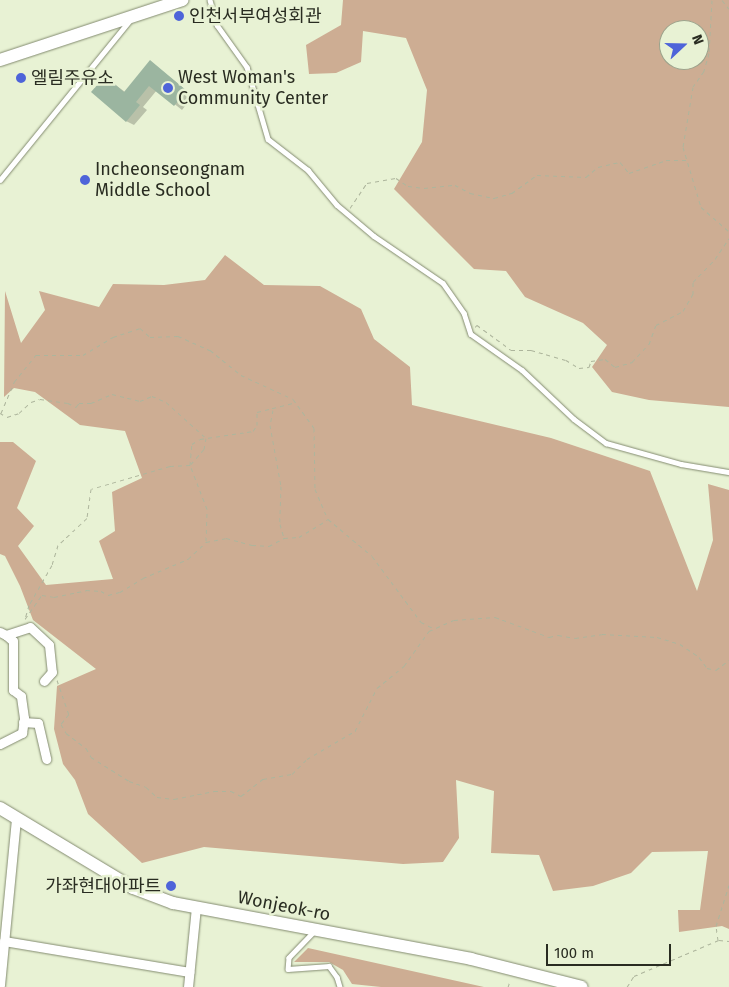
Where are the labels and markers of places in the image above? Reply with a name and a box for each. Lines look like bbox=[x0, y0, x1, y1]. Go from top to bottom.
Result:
place label: 인천서부여성회관 bbox=[189, 5, 321, 27]
marker: 인천서부여성회관 bbox=[173, 10, 185, 22]
place label: 엘림주유소 bbox=[31, 67, 114, 89]
place label: West Woman's Community Center bbox=[178, 67, 328, 110]
marker: 엘림주유소 bbox=[15, 72, 27, 84]
marker: West Woman's Community Center bbox=[162, 82, 174, 94]
place label: Incheonseongnam Middle School bbox=[95, 159, 245, 202]
marker: Incheonseongnam Middle School bbox=[79, 174, 91, 186]
place label: 가좌현대아파트 bbox=[45, 875, 161, 897]
marker: 가좌현대아파트 bbox=[165, 880, 177, 892]

